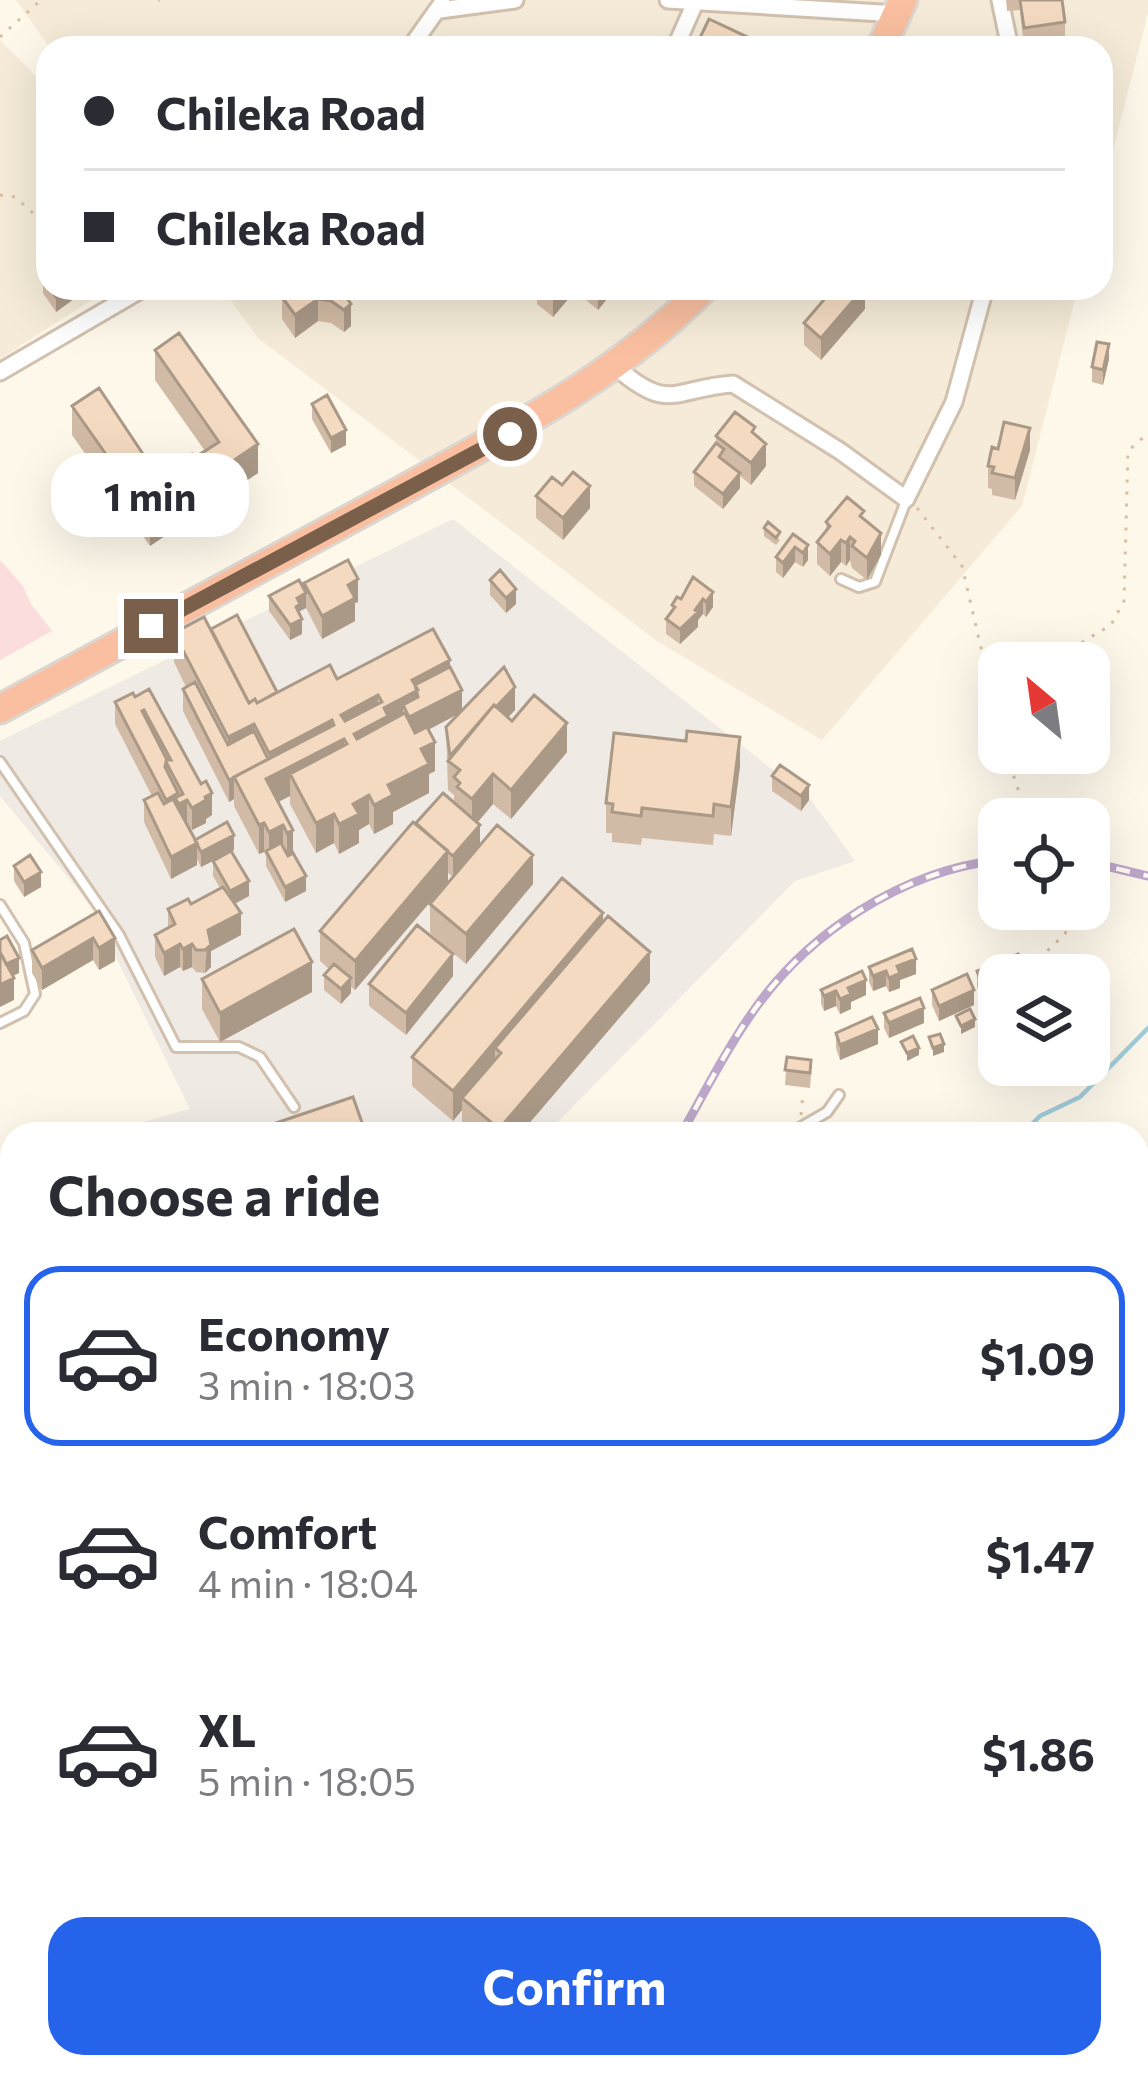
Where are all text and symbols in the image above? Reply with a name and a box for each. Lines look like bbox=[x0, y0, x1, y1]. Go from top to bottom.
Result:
text: Chileka Road bbox=[156, 84, 426, 139]
text: Chileka Road bbox=[156, 199, 426, 254]
route start bbox=[483, 407, 537, 461]
callout: 1 min bbox=[52, 452, 250, 536]
text: 1 min bbox=[104, 471, 196, 519]
route end bbox=[124, 599, 178, 653]
north arrow bbox=[978, 642, 1110, 774]
map controls bbox=[978, 642, 1110, 1086]
button: locate bbox=[978, 798, 1110, 930]
button: layers bbox=[978, 954, 1110, 1086]
text: Choose a ride bbox=[48, 1161, 380, 1227]
icon: car bbox=[54, 1302, 162, 1410]
text: Economy bbox=[198, 1305, 390, 1360]
text: $1.09 bbox=[980, 1329, 1095, 1384]
text: 3 min · 18:03 bbox=[198, 1360, 415, 1408]
icon: car bbox=[54, 1500, 162, 1608]
text: Comfort bbox=[198, 1503, 377, 1558]
text: $1.47 bbox=[986, 1527, 1095, 1582]
text: 4 min · 18:04 bbox=[198, 1558, 418, 1606]
icon: car bbox=[54, 1698, 162, 1806]
text: XL bbox=[198, 1701, 256, 1756]
text: $1.86 bbox=[982, 1725, 1095, 1780]
text: 5 min · 18:05 bbox=[198, 1756, 416, 1804]
button: Confirm bbox=[48, 1917, 1101, 2055]

